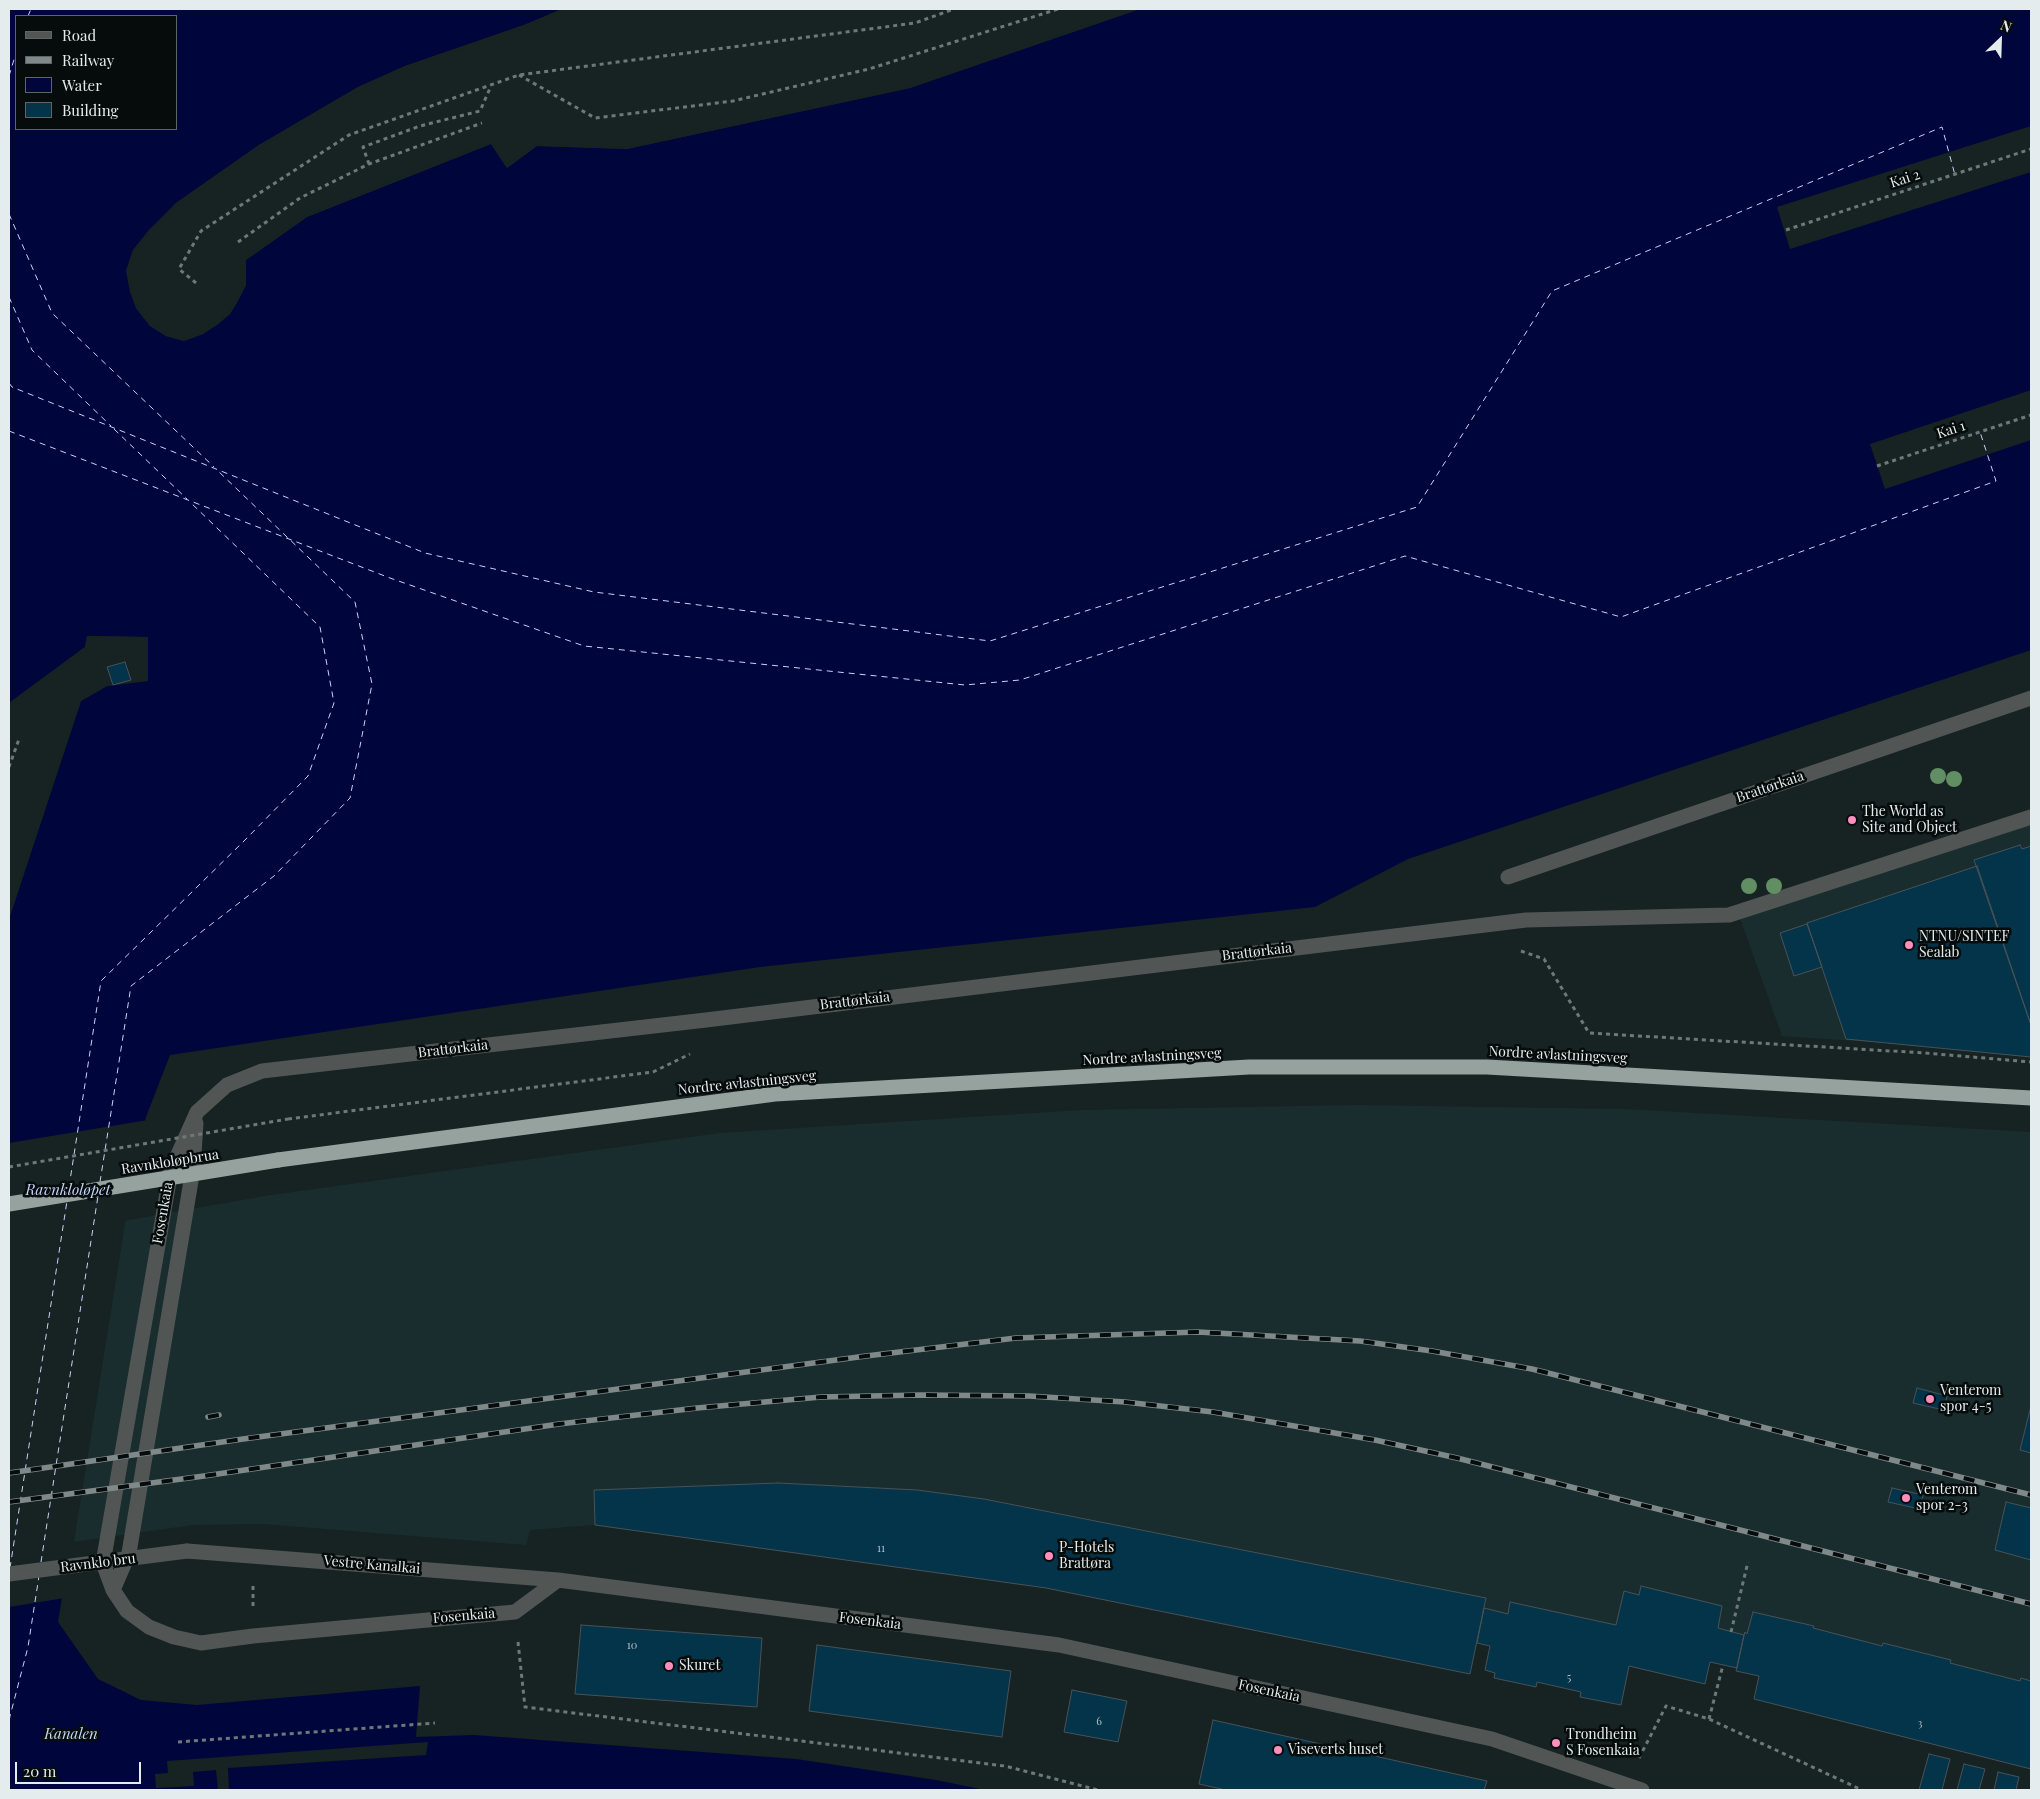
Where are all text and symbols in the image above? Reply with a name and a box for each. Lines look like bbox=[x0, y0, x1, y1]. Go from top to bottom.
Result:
legend bbox=[15, 15, 178, 130]
north arrow bbox=[1975, 15, 2025, 65]
text: N bbox=[1998, 15, 2015, 37]
text: Road bbox=[62, 25, 96, 45]
text: Railway bbox=[62, 50, 114, 70]
text: Water bbox=[62, 75, 102, 95]
text: Building bbox=[62, 100, 118, 120]
street label: Kai 2 bbox=[1888, 166, 1922, 192]
street label: Kai 1 bbox=[1935, 418, 1967, 442]
street label: Brattørkaia bbox=[1734, 768, 1806, 806]
place label: The World as Site and Object bbox=[1862, 804, 1957, 836]
marker: The World as Site and Object bbox=[1846, 814, 1858, 826]
place label: NTNU/SINTEF Sealab bbox=[1919, 929, 2009, 962]
street label: Brattørkaia bbox=[1221, 939, 1293, 965]
marker: NTNU/SINTEF Sealab bbox=[1903, 939, 1915, 951]
street label: Brattørkaia bbox=[819, 988, 891, 1014]
street label: Brattørkaia bbox=[417, 1036, 489, 1062]
street label: Nordre avlastningsveg bbox=[1488, 1043, 1628, 1067]
street label: Nordre avlastningsveg bbox=[1082, 1045, 1222, 1069]
street label: Nordre avlastningsveg bbox=[677, 1067, 817, 1099]
street label: Ravnkloløpbrua bbox=[120, 1146, 220, 1178]
water label: Ravnkloløpet bbox=[26, 1181, 110, 1199]
street label: Fosenkaia bbox=[149, 1181, 177, 1245]
place label: Venterom spor 4-5 bbox=[1940, 1383, 2002, 1415]
marker: Venterom spor 4-5 bbox=[1924, 1393, 1936, 1405]
place label: Venterom spor 2-3 bbox=[1916, 1482, 1978, 1514]
marker: Venterom spor 2-3 bbox=[1900, 1492, 1912, 1504]
place label: P-Hotels Brattøra bbox=[1059, 1540, 1114, 1572]
house number: 11 bbox=[877, 1542, 885, 1556]
street label: Ravnklo bru bbox=[59, 1550, 137, 1576]
marker: P-Hotels Brattøra bbox=[1043, 1550, 1055, 1562]
street label: Vestre Kanalkai bbox=[323, 1552, 421, 1578]
street label: Fosenkaia bbox=[432, 1605, 496, 1627]
street label: Fosenkaia bbox=[838, 1609, 902, 1633]
house number: 10 bbox=[627, 1639, 637, 1653]
place label: Skuret bbox=[679, 1658, 720, 1674]
marker: Skuret bbox=[663, 1660, 675, 1672]
house number: 5 bbox=[1567, 1671, 1571, 1685]
street label: Fosenkaia bbox=[1237, 1676, 1301, 1706]
house number: 6 bbox=[1096, 1715, 1102, 1729]
house number: 3 bbox=[1918, 1717, 1922, 1731]
water label: Kanalen bbox=[44, 1725, 98, 1743]
place label: Trondheim S Fosenkaia bbox=[1566, 1727, 1640, 1760]
marker: Trondheim S Fosenkaia bbox=[1550, 1737, 1562, 1749]
place label: Viseverts huset bbox=[1288, 1742, 1383, 1758]
marker: Viseverts huset bbox=[1272, 1744, 1284, 1756]
scale bar bbox=[18, 1752, 144, 1784]
text: 20 m bbox=[23, 1761, 56, 1781]

